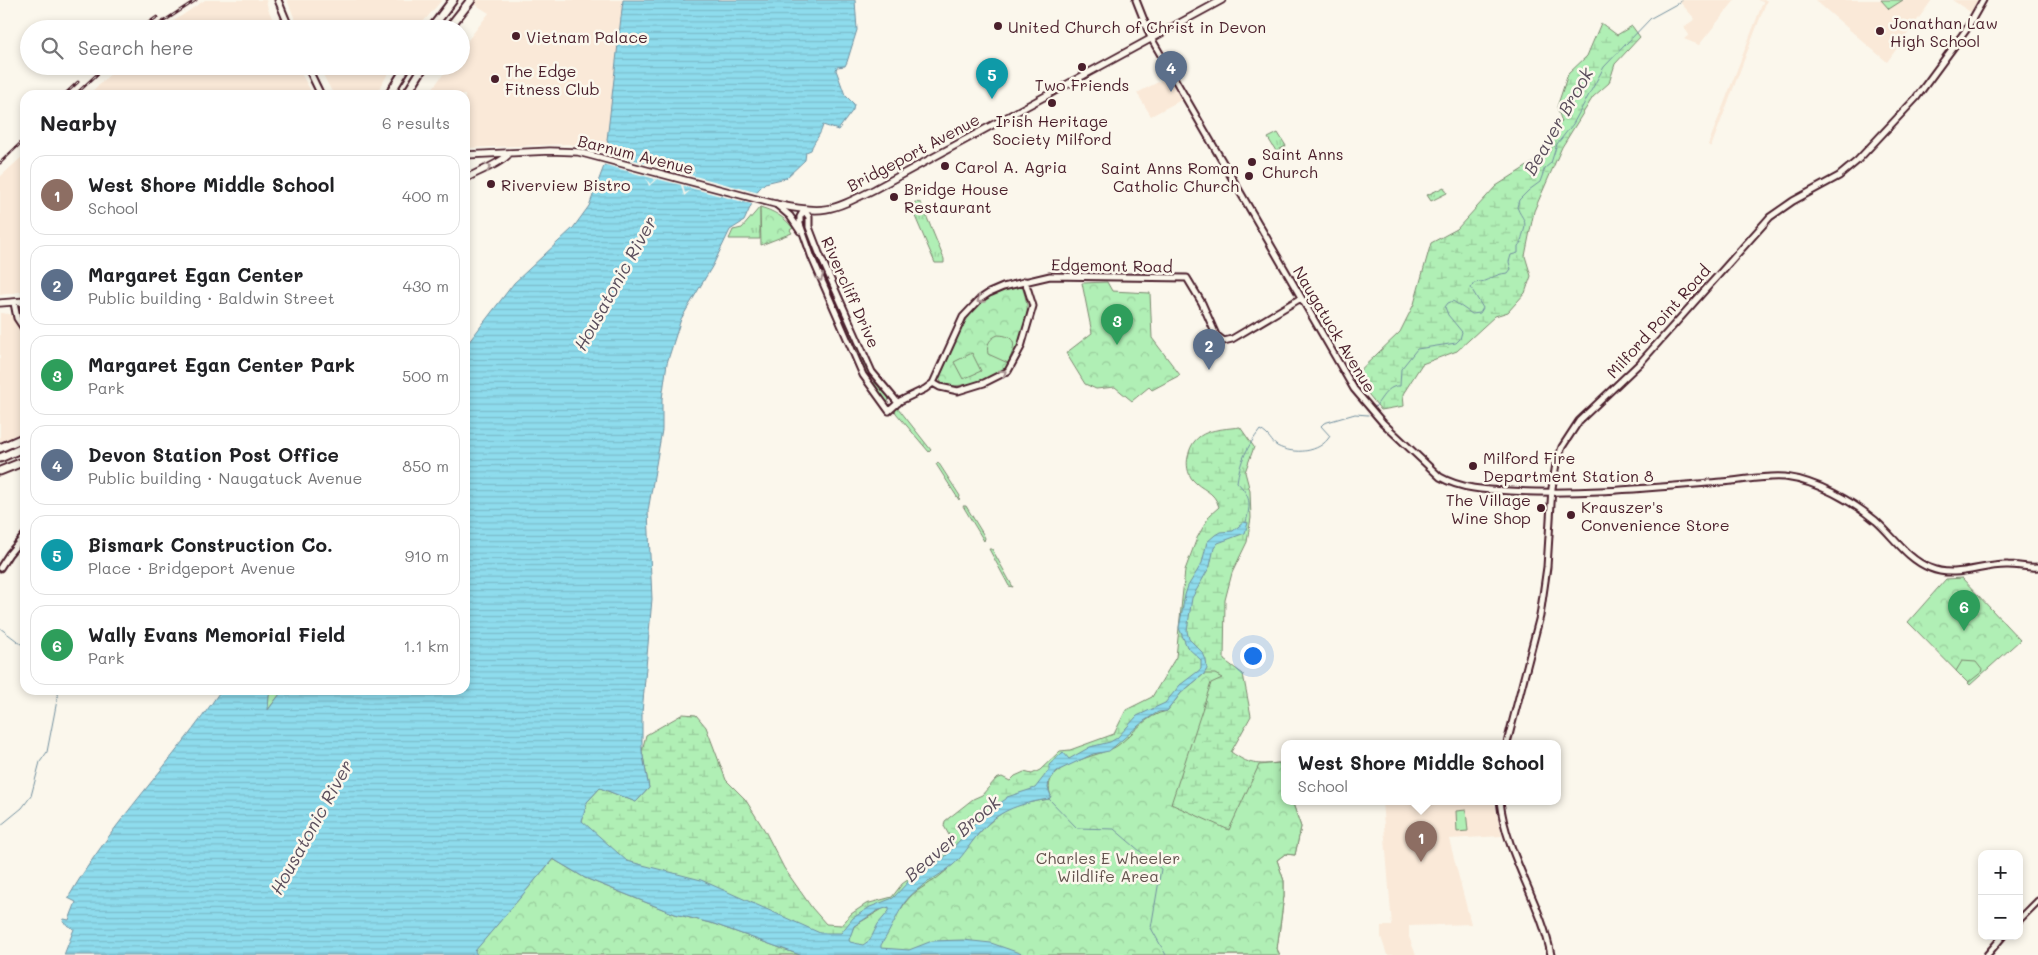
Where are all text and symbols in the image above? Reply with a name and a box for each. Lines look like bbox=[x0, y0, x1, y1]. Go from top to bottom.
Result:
place label: Jonathan Law High School bbox=[1890, 12, 1998, 51]
place label: United Church of Christ in Devon bbox=[1008, 16, 1266, 37]
search box bbox=[20, 20, 470, 75]
marker: United Church of Christ in Devon bbox=[992, 20, 1004, 32]
marker: Jonathan Law High School bbox=[1874, 25, 1886, 37]
place label: Vietnam Palace bbox=[526, 26, 648, 47]
marker: Vietnam Palace bbox=[510, 30, 522, 42]
icon: search bbox=[38, 34, 66, 62]
text: Search here bbox=[78, 35, 194, 60]
pin: 4 bbox=[1155, 51, 1187, 92]
pin: 5 bbox=[976, 58, 1008, 99]
place label: The Edge Fitness Club bbox=[505, 60, 600, 99]
marker: Two Friends bbox=[1076, 61, 1088, 73]
water label: Beaver Brook bbox=[1518, 63, 1599, 179]
marker: The Edge Fitness Club bbox=[489, 73, 501, 85]
place label: Two Friends bbox=[1035, 74, 1129, 95]
marker: Irish Heritage Society Milford bbox=[1046, 97, 1058, 109]
street label: Bridgeport Avenue bbox=[843, 108, 983, 196]
text: Nearby bbox=[40, 109, 117, 136]
place label: Irish Heritage Society Milford bbox=[993, 110, 1111, 149]
text: 6 results bbox=[382, 112, 450, 133]
street label: Barnum Avenue bbox=[576, 129, 696, 179]
place label: Saint Anns Church bbox=[1262, 143, 1343, 182]
place label: Carol A. Agria bbox=[955, 156, 1067, 177]
marker: Saint Anns Church bbox=[1246, 156, 1258, 168]
place label: Saint Anns Roman Catholic Church bbox=[1101, 157, 1239, 196]
marker: Carol A. Agria bbox=[939, 160, 951, 172]
one-way arrow bbox=[483, 162, 492, 173]
marker: Saint Anns Roman Catholic Church bbox=[1243, 170, 1255, 182]
text: West Shore Middle School bbox=[88, 172, 335, 197]
place label: Riverview Bistro bbox=[501, 174, 631, 195]
marker: Riverview Bistro bbox=[485, 178, 497, 190]
place label: Bridge House Restaurant bbox=[904, 178, 1009, 217]
text: 1 bbox=[53, 185, 61, 206]
text: 400 m bbox=[402, 185, 449, 206]
marker: Bridge House Restaurant bbox=[888, 191, 900, 203]
text: School bbox=[88, 197, 138, 218]
water label: Housatonic River bbox=[568, 211, 662, 355]
street label: Rivercliff Drive bbox=[817, 233, 885, 351]
street label: Edgemont Road bbox=[1051, 253, 1173, 277]
street label: Milford Point Road bbox=[1601, 260, 1715, 382]
text: Margaret Egan Center bbox=[88, 262, 303, 287]
street label: Naugatuck Avenue bbox=[1289, 262, 1381, 396]
one-way arrow bbox=[814, 273, 825, 282]
text: 2 bbox=[53, 275, 61, 296]
text: 430 m bbox=[402, 275, 449, 296]
text: Public building · Baldwin Street bbox=[88, 287, 335, 308]
one-way arrow bbox=[977, 294, 986, 302]
pin: 3 bbox=[1101, 304, 1133, 345]
pin: 2 bbox=[1193, 329, 1225, 370]
text: Margaret Egan Center Park bbox=[88, 352, 355, 377]
text: 3 bbox=[52, 365, 62, 386]
text: 500 m bbox=[402, 365, 449, 386]
one-way arrow bbox=[997, 370, 1007, 379]
text: Park bbox=[88, 377, 124, 398]
text: Devon Station Post Office bbox=[88, 442, 339, 467]
place label: Milford Fire Department Station 8 bbox=[1483, 447, 1654, 486]
text: 4 bbox=[52, 455, 62, 476]
text: 850 m bbox=[402, 455, 449, 476]
marker: Milford Fire Department Station 8 bbox=[1467, 460, 1479, 472]
text: Public building · Naugatuck Avenue bbox=[88, 467, 362, 488]
place label: The Village Wine Shop bbox=[1446, 489, 1531, 528]
place label: Krauszer's Convenience Store bbox=[1581, 496, 1730, 535]
marker: The Village Wine Shop bbox=[1535, 502, 1547, 514]
marker: Krauszer's Convenience Store bbox=[1565, 509, 1577, 521]
text: Bismark Construction Co. bbox=[88, 532, 333, 557]
text: 5 bbox=[52, 545, 62, 566]
text: 910 m bbox=[405, 545, 449, 566]
text: Place · Bridgeport Avenue bbox=[88, 557, 295, 578]
pin: 6 bbox=[1948, 590, 1980, 631]
text: Wally Evans Memorial Field bbox=[88, 622, 345, 647]
text: 6 bbox=[52, 635, 62, 656]
text: 1.1 km bbox=[404, 635, 449, 656]
your location bbox=[1240, 643, 1266, 669]
text: Park bbox=[88, 647, 124, 668]
popup bbox=[1281, 740, 1561, 805]
text: West Shore Middle School bbox=[1298, 750, 1544, 775]
water label: Housatonic River bbox=[264, 755, 358, 899]
text: School bbox=[1298, 775, 1348, 796]
water label: Beaver Brook bbox=[899, 789, 1006, 886]
pin: 1 bbox=[1405, 821, 1437, 862]
park label: Charles E Wheeler Wildlife Area bbox=[1036, 847, 1180, 886]
map controls bbox=[1978, 850, 2023, 940]
button: + bbox=[1978, 850, 2023, 895]
button: − bbox=[1978, 895, 2023, 940]

